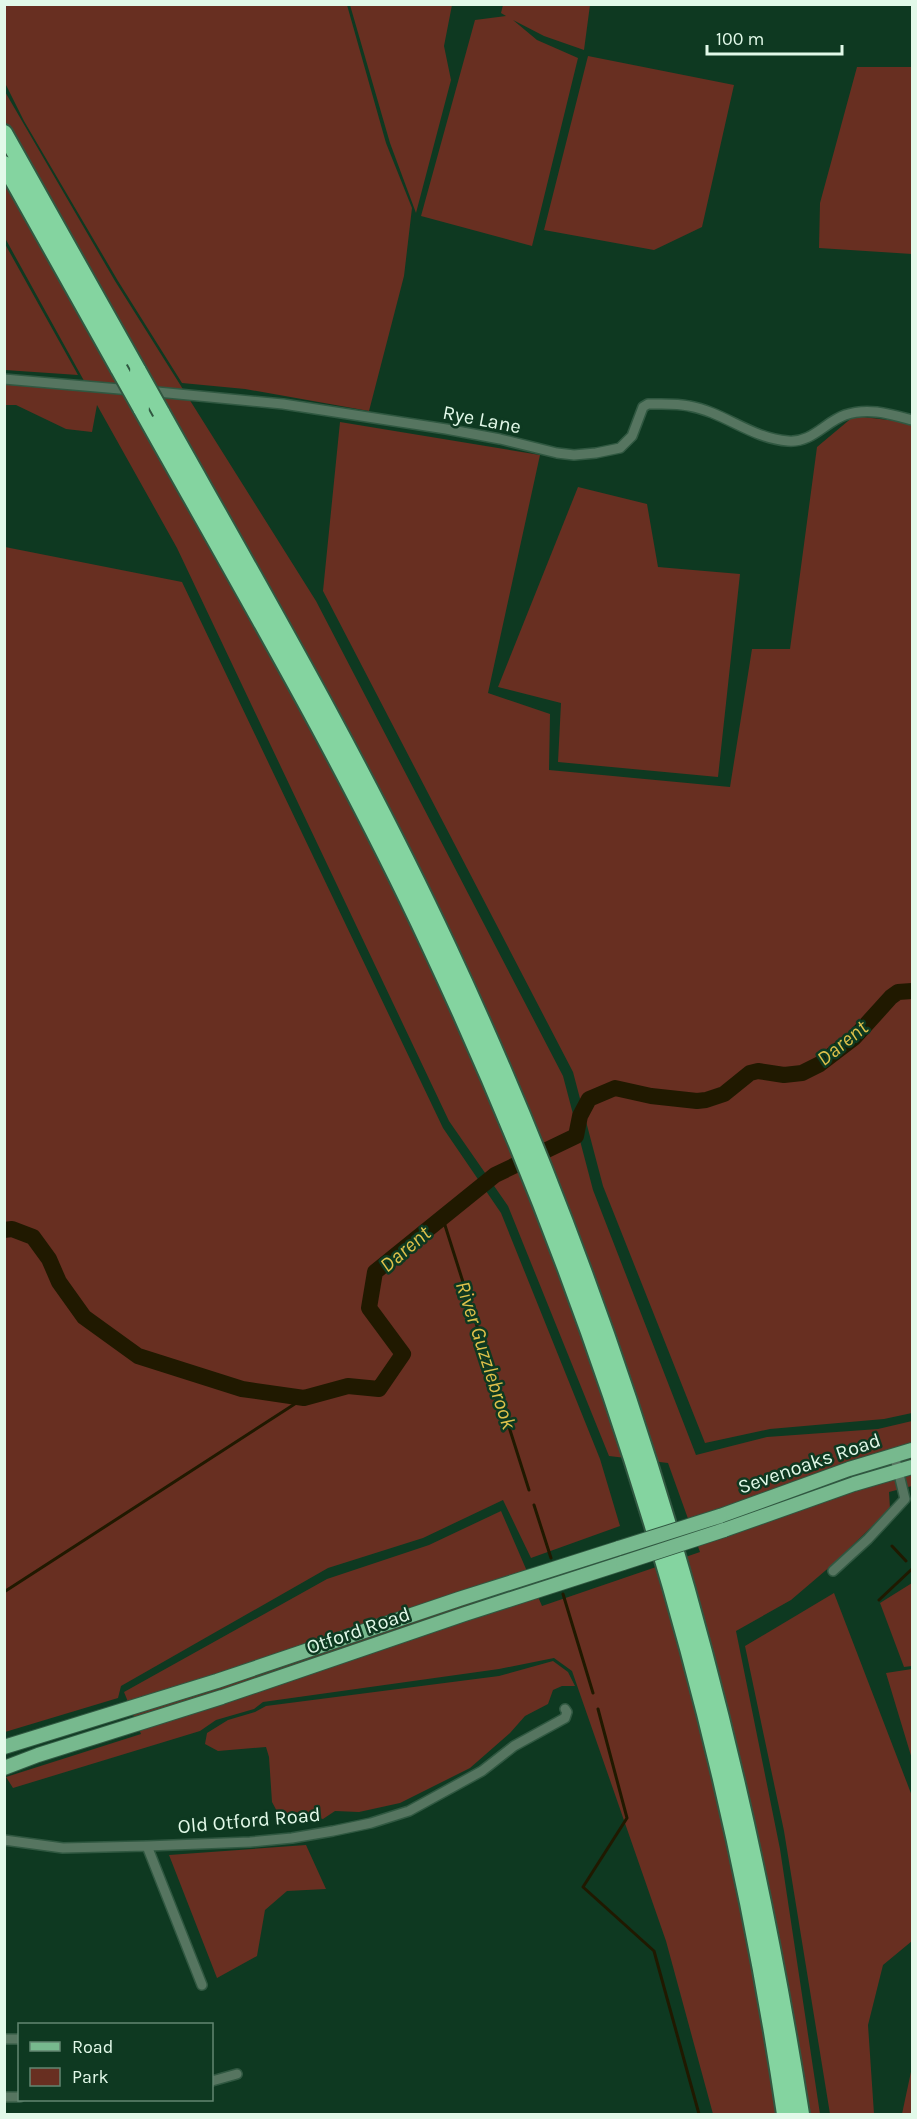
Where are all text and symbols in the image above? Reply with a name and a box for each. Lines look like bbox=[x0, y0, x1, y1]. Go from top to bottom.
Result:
scale bar bbox=[707, 18, 842, 56]
text: 100 m bbox=[716, 28, 764, 50]
street label: Rye Lane bbox=[441, 401, 523, 438]
water label: Darent bbox=[812, 1015, 873, 1071]
water label: Darent bbox=[375, 1220, 436, 1277]
water label: River Guzzlebrook bbox=[451, 1278, 521, 1432]
street label: Sevenoaks Road bbox=[735, 1428, 883, 1499]
street label: Otford Road bbox=[303, 1602, 413, 1659]
street label: Old Otford Road bbox=[177, 1803, 321, 1838]
legend bbox=[18, 2023, 213, 2101]
text: Road bbox=[72, 2036, 113, 2058]
text: Park bbox=[72, 2066, 109, 2088]

